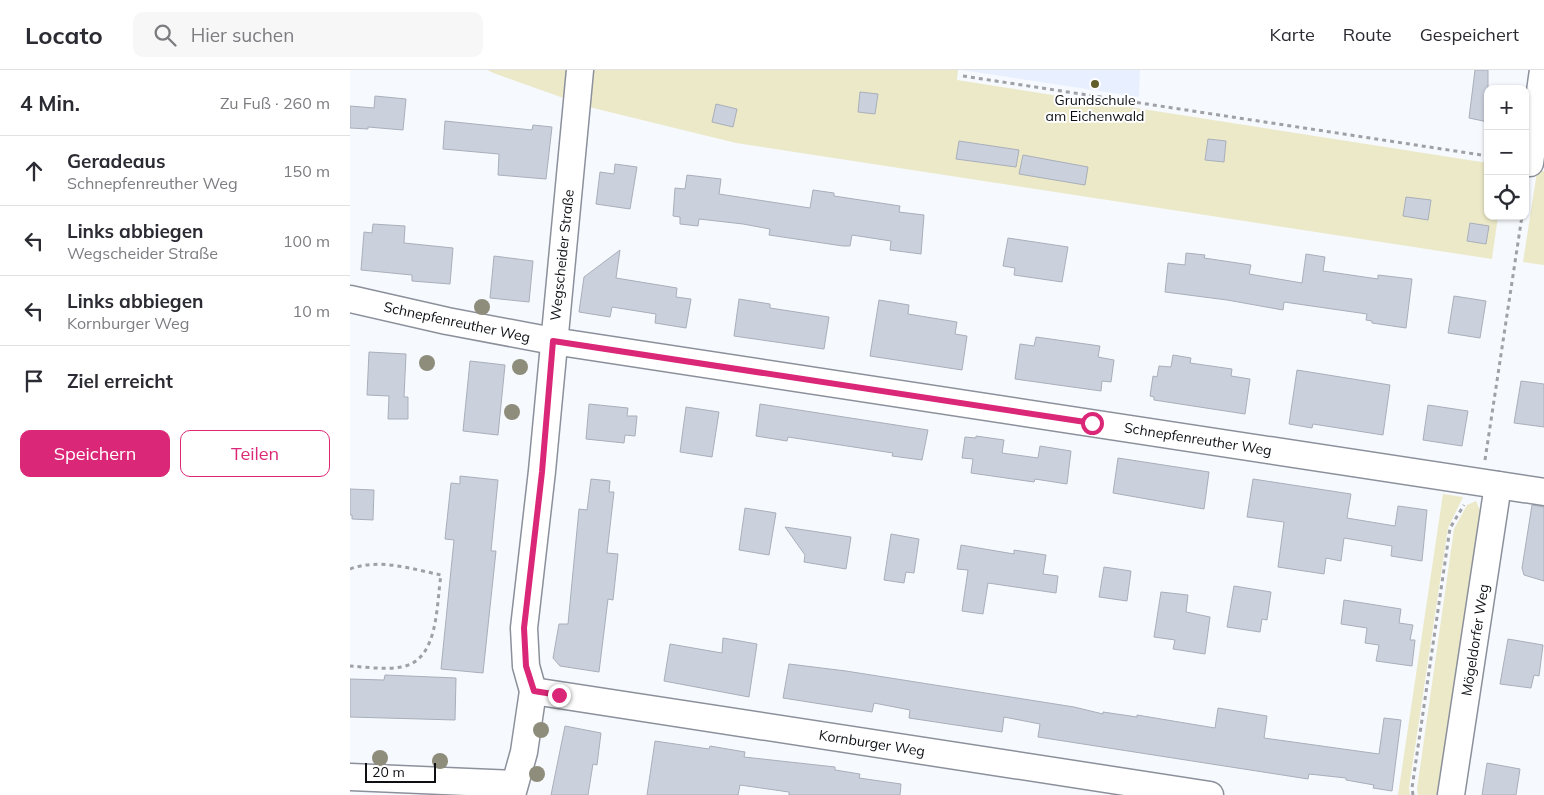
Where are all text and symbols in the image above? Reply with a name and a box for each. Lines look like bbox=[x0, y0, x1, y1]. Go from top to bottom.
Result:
search box bbox=[133, 12, 483, 57]
text: Locato bbox=[25, 20, 103, 50]
icon: search bbox=[151, 21, 179, 49]
text: Hier suchen bbox=[191, 23, 294, 47]
text: Karte bbox=[1270, 23, 1315, 46]
text: Route bbox=[1343, 23, 1392, 46]
text: Gespeichert bbox=[1420, 23, 1519, 46]
marker: Grundschule am Eichenwald bbox=[1089, 78, 1101, 90]
map controls bbox=[1484, 85, 1529, 220]
button: + bbox=[1484, 85, 1529, 130]
text: 4 Min. bbox=[20, 90, 80, 116]
place label: Grundschule am Eichenwald bbox=[1046, 91, 1144, 125]
text: Zu Fuß · 260 m bbox=[220, 93, 330, 113]
button: − bbox=[1484, 130, 1529, 175]
text: Geradeaus bbox=[67, 149, 165, 173]
icon: ahead bbox=[20, 157, 48, 185]
text: 150 m bbox=[283, 161, 330, 181]
text: Schnepfenreuther Weg bbox=[67, 173, 238, 193]
button: locate bbox=[1484, 175, 1529, 220]
street label: Wegscheider Straße bbox=[546, 188, 578, 322]
text: Links abbiegen bbox=[67, 219, 204, 243]
icon: left bbox=[20, 227, 48, 255]
text: 100 m bbox=[283, 231, 330, 251]
text: Wegscheider Straße bbox=[67, 243, 218, 263]
text: Links abbiegen bbox=[67, 289, 204, 313]
icon: left bbox=[20, 297, 48, 325]
street label: Schnepfenreuther Weg bbox=[382, 298, 532, 346]
text: 10 m bbox=[293, 301, 330, 321]
text: Kornburger Weg bbox=[67, 313, 189, 333]
icon: arrive bbox=[20, 367, 48, 395]
text: Ziel erreicht bbox=[67, 369, 173, 393]
route start bbox=[1081, 412, 1104, 435]
street label: Schnepfenreuther Weg bbox=[1123, 418, 1273, 460]
button: Speichern bbox=[20, 430, 170, 477]
button: Teilen bbox=[180, 430, 330, 477]
street label: Mögeldorfer Weg bbox=[1457, 583, 1493, 697]
route end bbox=[548, 684, 571, 707]
street label: Kornburger Weg bbox=[818, 726, 926, 760]
scale bar bbox=[365, 760, 436, 783]
text: 20 m bbox=[372, 763, 405, 781]

